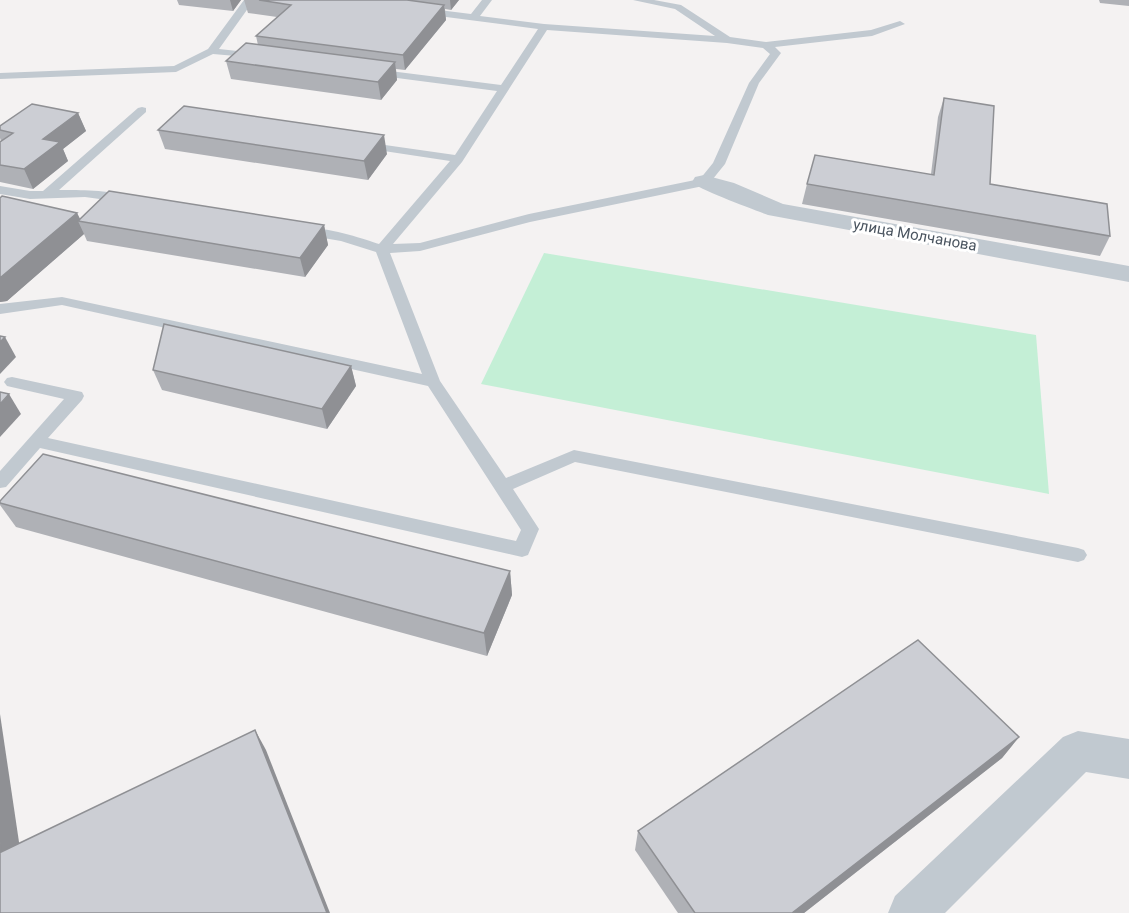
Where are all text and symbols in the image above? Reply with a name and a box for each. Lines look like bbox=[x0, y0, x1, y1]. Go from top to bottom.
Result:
street label: улица Молчанова bbox=[852, 215, 978, 255]

